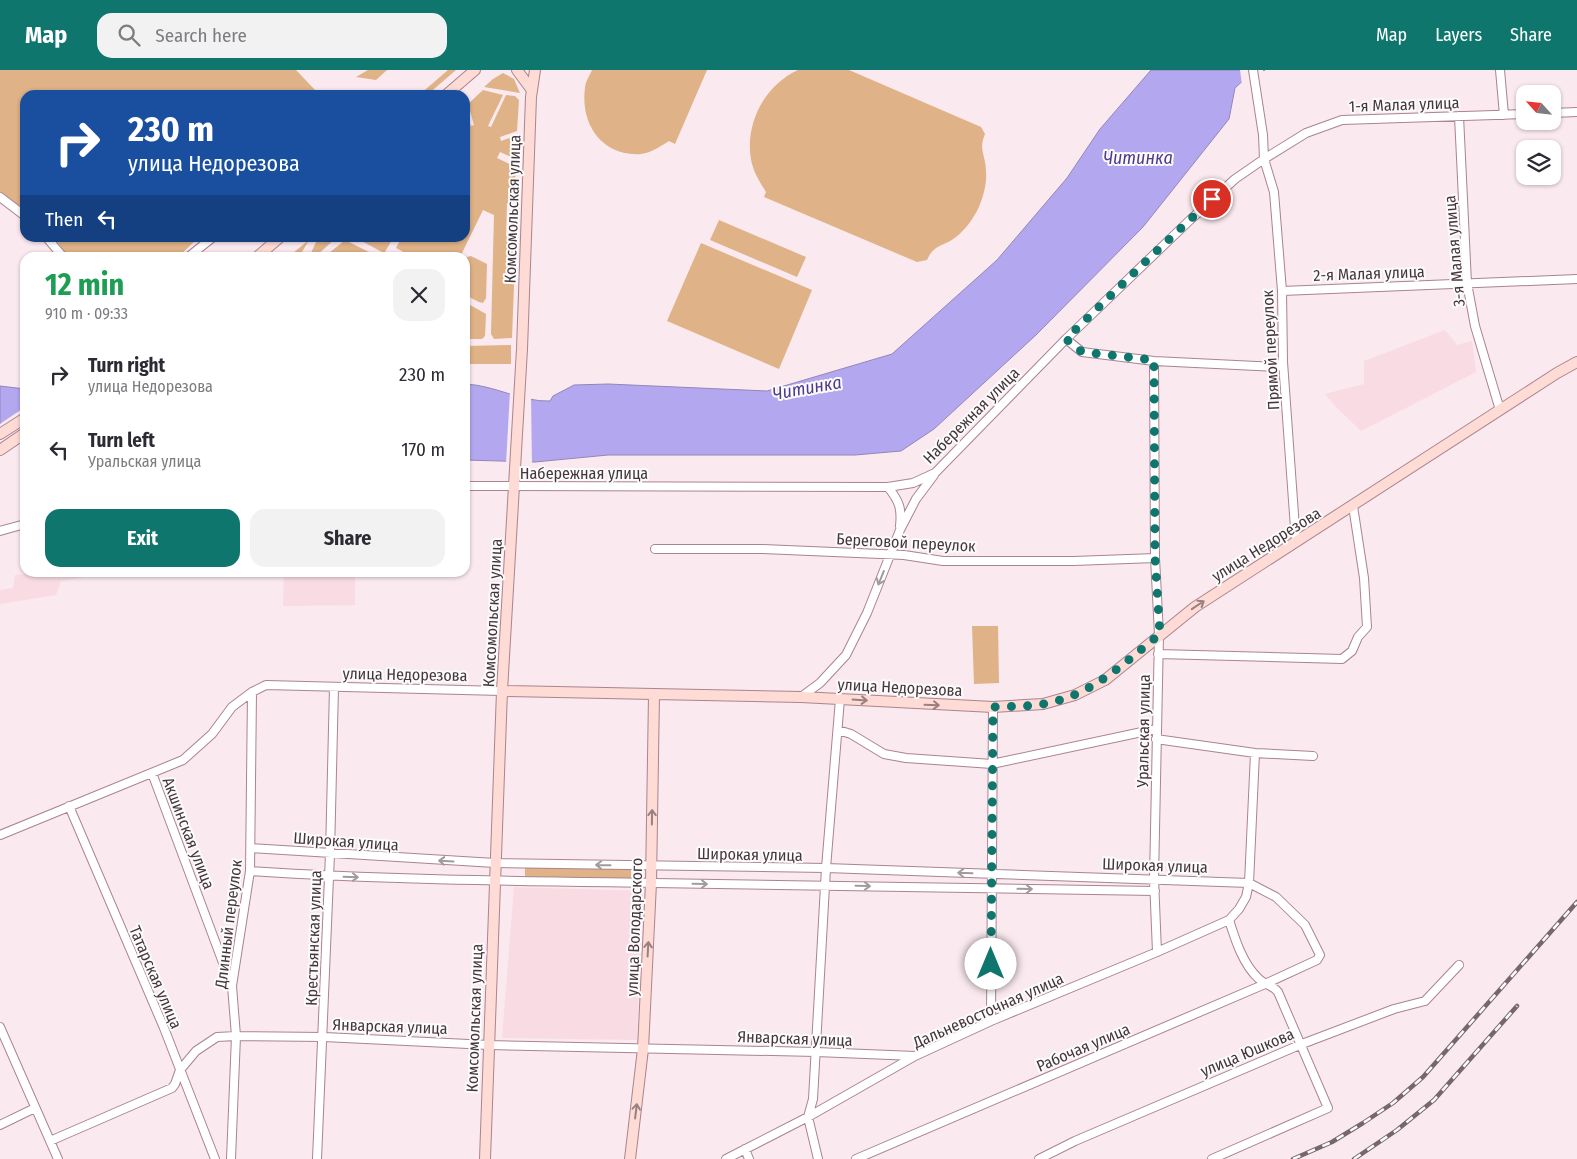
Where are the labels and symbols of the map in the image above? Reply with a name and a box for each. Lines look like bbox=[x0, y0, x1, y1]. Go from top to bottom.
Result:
north arrow bbox=[1516, 85, 1561, 130]
street label: 1-я Малая улица bbox=[1348, 93, 1460, 116]
street label: Комсомольская улица bbox=[500, 134, 525, 284]
water label: Читинка bbox=[1103, 147, 1173, 169]
pin bbox=[1191, 178, 1233, 220]
street label: 3-я Малая улица bbox=[1440, 194, 1469, 307]
street label: 2-я Малая улица bbox=[1313, 262, 1425, 285]
street label: Прямой переулок bbox=[1258, 289, 1283, 411]
street label: Набережная улица bbox=[919, 363, 1024, 467]
water label: Читинка bbox=[771, 371, 843, 405]
street label: Набережная улица bbox=[520, 464, 648, 483]
street label: улица Недорезова bbox=[1208, 503, 1324, 586]
street label: Береговой переулок bbox=[836, 529, 977, 556]
street label: Комсомольская улица bbox=[479, 538, 506, 688]
one-way arrow bbox=[876, 570, 885, 585]
one-way arrow bbox=[1191, 600, 1205, 610]
street label: улица Недорезова bbox=[342, 664, 468, 685]
street label: Уральская улица bbox=[1133, 674, 1154, 789]
street label: улица Недорезова bbox=[837, 675, 963, 700]
one-way arrow bbox=[851, 696, 867, 705]
one-way arrow bbox=[924, 700, 940, 710]
street label: Акшинская улица bbox=[158, 775, 219, 892]
one-way arrow bbox=[647, 809, 657, 826]
street label: Широкая улица bbox=[293, 828, 399, 855]
street label: Широкая улица bbox=[697, 844, 803, 865]
street label: Широкая улица bbox=[1102, 854, 1208, 877]
one-way arrow bbox=[439, 856, 455, 865]
street label: улица Володарского bbox=[623, 857, 646, 997]
street label: Длинный переулок bbox=[211, 858, 246, 991]
one-way arrow bbox=[595, 860, 611, 870]
one-way arrow bbox=[958, 869, 974, 878]
street label: Крестьянская улица bbox=[302, 870, 325, 1006]
one-way arrow bbox=[342, 872, 359, 882]
one-way arrow bbox=[692, 879, 708, 889]
one-way arrow bbox=[854, 882, 870, 891]
one-way arrow bbox=[1017, 884, 1033, 893]
street label: Татарская улица bbox=[125, 923, 186, 1032]
position arrow bbox=[964, 937, 1016, 989]
one-way arrow bbox=[644, 941, 653, 957]
street label: Комсомольская улица bbox=[462, 943, 487, 1093]
street label: Дальневосточная улица bbox=[909, 969, 1066, 1053]
street label: Январская улица bbox=[332, 1015, 448, 1038]
street label: Рабочая улица bbox=[1034, 1019, 1133, 1076]
street label: улица Юшкова bbox=[1198, 1024, 1297, 1081]
street label: Январская улица bbox=[737, 1027, 853, 1050]
one-way arrow bbox=[631, 1103, 641, 1119]

